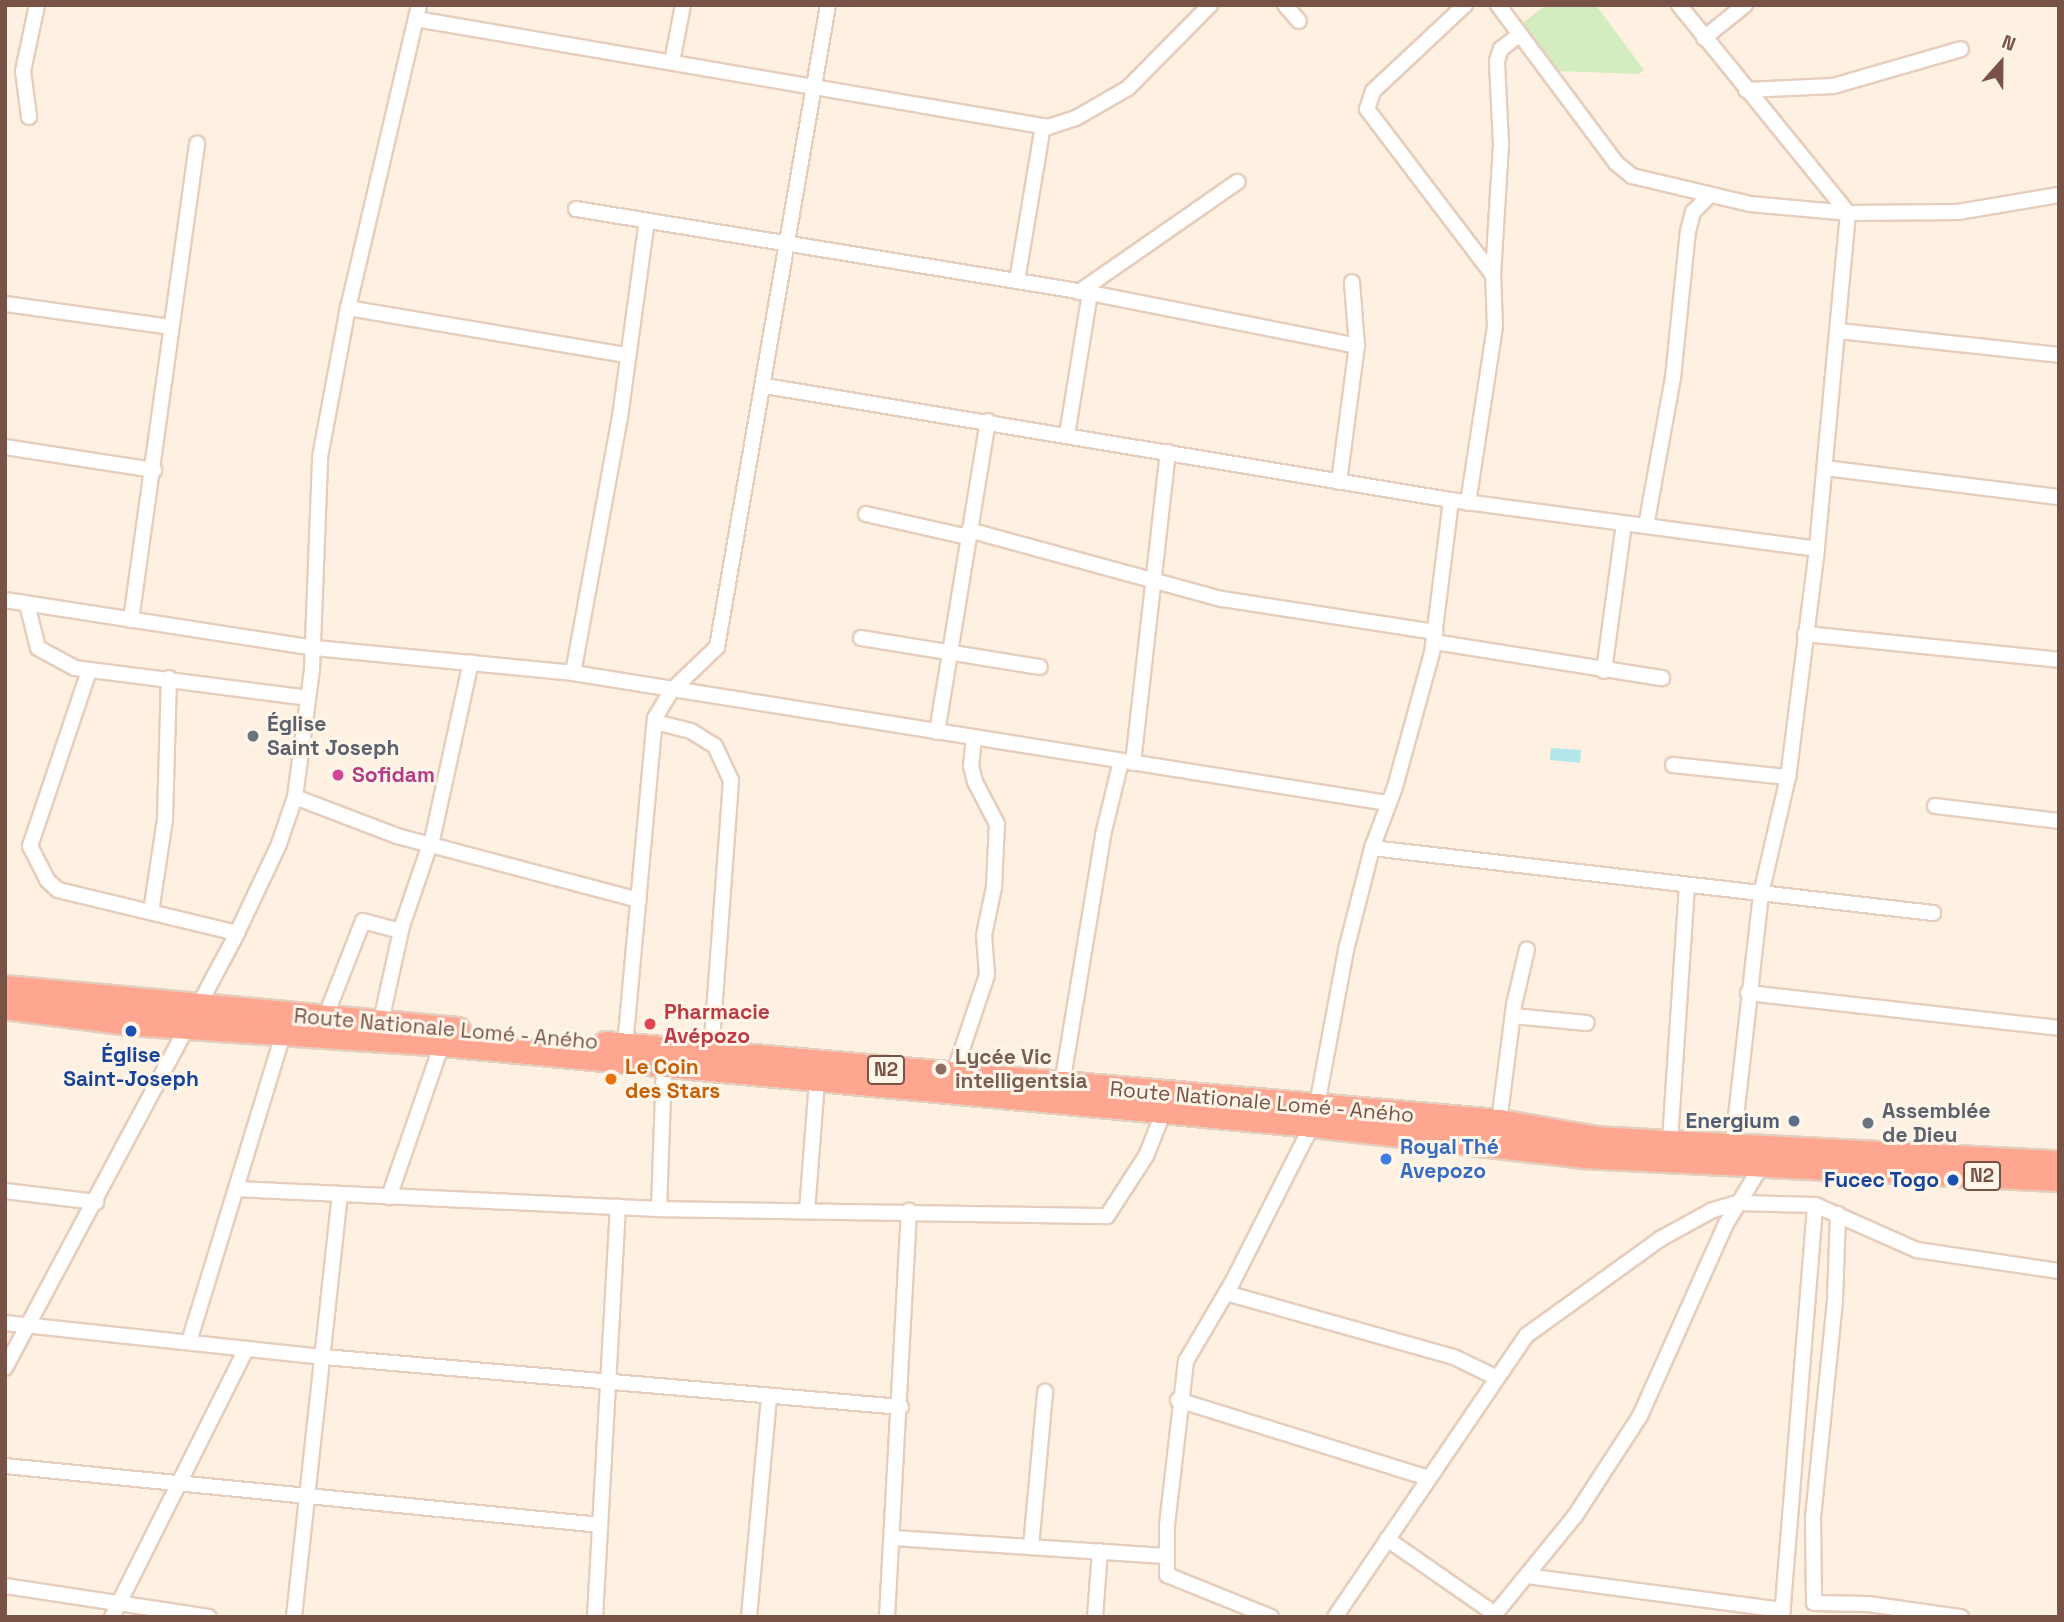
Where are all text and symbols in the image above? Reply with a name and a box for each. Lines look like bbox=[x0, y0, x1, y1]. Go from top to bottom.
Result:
north arrow bbox=[1966, 28, 2036, 98]
text: N bbox=[1998, 29, 2019, 57]
place label: Église Saint Joseph bbox=[267, 711, 399, 761]
marker: Église Saint Joseph bbox=[245, 728, 261, 744]
place label: Sofidam bbox=[352, 762, 435, 788]
marker: Sofidam bbox=[330, 767, 346, 783]
place label: Pharmacie Avépozo bbox=[664, 999, 770, 1049]
street label: Route Nationale Lomé - Aného bbox=[292, 1003, 600, 1055]
marker: Pharmacie Avépozo bbox=[642, 1016, 658, 1032]
marker: Église Saint-Joseph bbox=[123, 1023, 139, 1039]
place label: Église Saint-Joseph bbox=[63, 1042, 199, 1092]
place label: Lycée Vic intelligentsia bbox=[955, 1044, 1088, 1094]
place label: Le Coin des Stars bbox=[625, 1054, 720, 1104]
road number: N2 bbox=[867, 1054, 905, 1086]
marker: Lycée Vic intelligentsia bbox=[933, 1061, 949, 1077]
marker: Le Coin des Stars bbox=[603, 1071, 619, 1087]
street label: Route Nationale Lomé - Aného bbox=[1108, 1076, 1416, 1128]
place label: Assemblée de Dieu bbox=[1882, 1098, 1991, 1148]
place label: Energium bbox=[1686, 1108, 1780, 1134]
marker: Energium bbox=[1786, 1113, 1802, 1129]
marker: Assemblée de Dieu bbox=[1860, 1115, 1876, 1131]
place label: Royal Thé Avepozo bbox=[1400, 1134, 1500, 1184]
marker: Royal Thé Avepozo bbox=[1378, 1151, 1394, 1167]
road number: N2 bbox=[1963, 1160, 2001, 1192]
place label: Fucec Togo bbox=[1823, 1167, 1939, 1193]
marker: Fucec Togo bbox=[1945, 1172, 1961, 1188]

